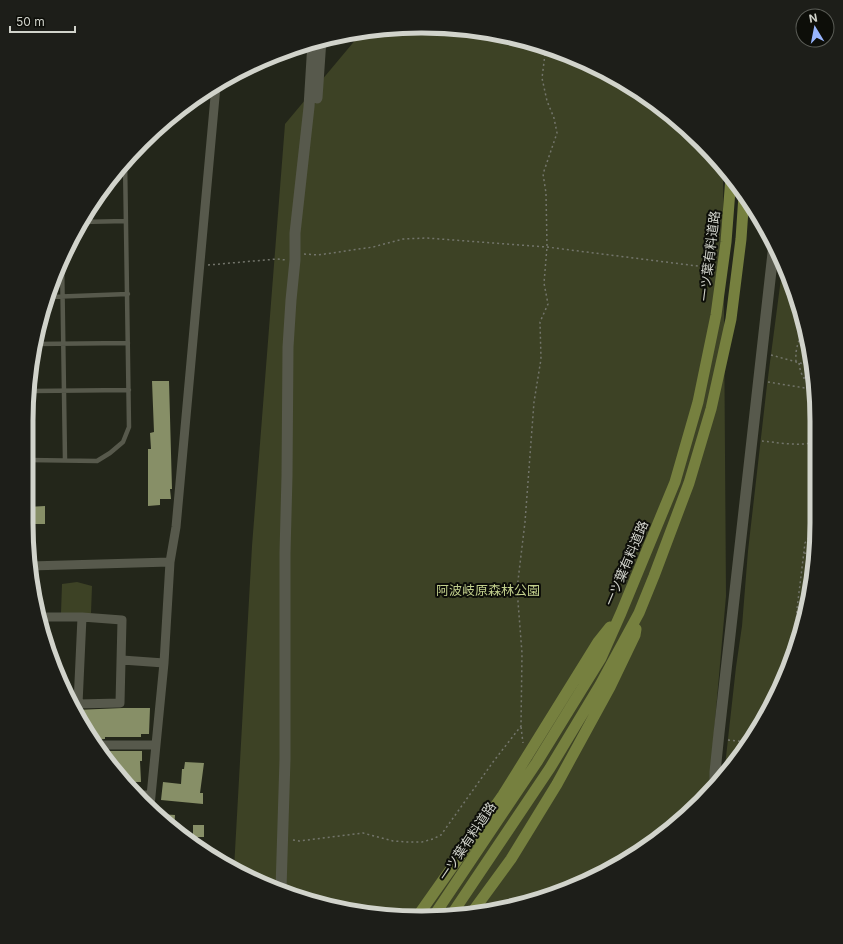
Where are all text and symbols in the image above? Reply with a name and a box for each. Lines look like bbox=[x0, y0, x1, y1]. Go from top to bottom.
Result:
scale bar bbox=[10, 8, 75, 34]
north arrow bbox=[795, 8, 835, 48]
text: N bbox=[808, 11, 819, 26]
text: 50 m bbox=[16, 14, 45, 29]
street label: 一ツ葉有料道路 bbox=[696, 210, 722, 302]
street label: 一ツ葉有料道路 bbox=[601, 518, 651, 608]
park label: 阿波岐原森林公園 bbox=[436, 582, 540, 598]
street label: 一ツ葉有料道路 bbox=[435, 799, 499, 883]

